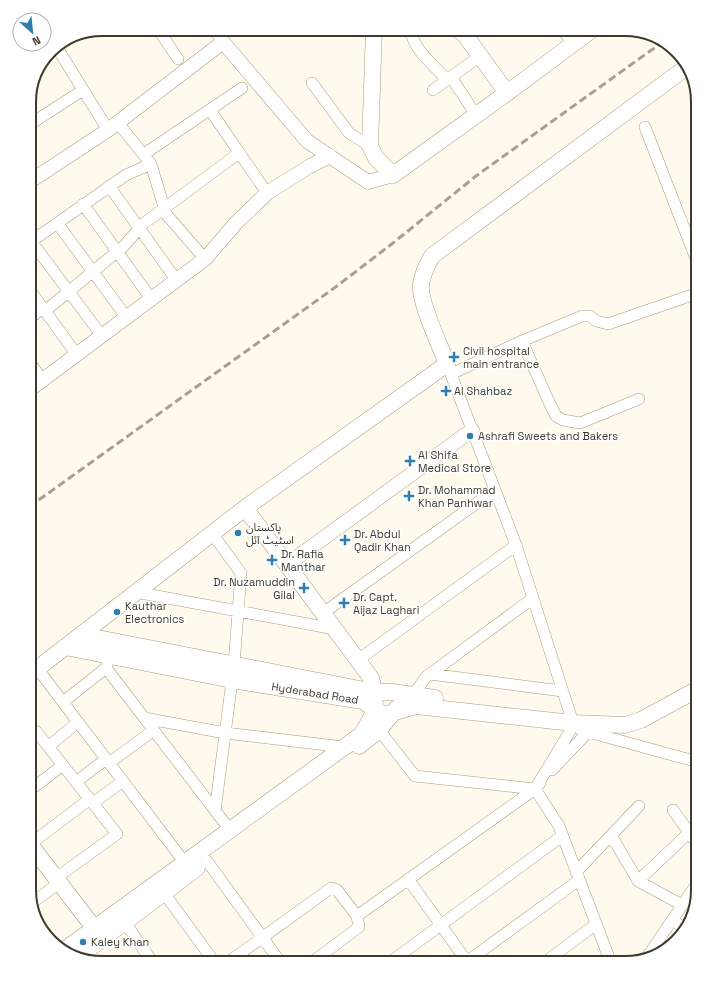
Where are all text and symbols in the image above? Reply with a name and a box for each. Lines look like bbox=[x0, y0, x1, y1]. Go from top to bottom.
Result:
north arrow bbox=[12, 12, 52, 52]
text: N bbox=[30, 33, 43, 49]
place label: Civil hospital main entrance bbox=[463, 344, 539, 371]
marker: Civil hospital main entrance bbox=[448, 351, 460, 363]
place label: Al Shahbaz bbox=[454, 384, 512, 398]
marker: Al Shahbaz bbox=[441, 386, 451, 396]
place label: Ashrafi Sweets and Bakers bbox=[478, 429, 618, 443]
marker: Ashrafi Sweets and Bakers bbox=[465, 431, 475, 441]
place label: Al Shifa Medical Store bbox=[418, 448, 491, 475]
marker: Al Shifa Medical Store bbox=[405, 456, 415, 466]
place label: Dr. Mohammad Khan Panhwar bbox=[418, 483, 496, 510]
marker: Dr. Mohammad Khan Panhwar bbox=[403, 490, 415, 502]
place label: پاکستان اسٹیٹ آئل bbox=[246, 520, 294, 547]
place label: Dr. Abdul Qadir Khan bbox=[354, 527, 411, 554]
marker: پاکستان اسٹیٹ آئل bbox=[233, 528, 243, 538]
marker: Dr. Abdul Qadir Khan bbox=[339, 534, 351, 546]
place label: Dr. Rafia Manthar bbox=[281, 547, 326, 574]
marker: Dr. Rafia Manthar bbox=[266, 554, 278, 566]
place label: Dr. Nuzamuddin Gilal bbox=[213, 575, 295, 602]
marker: Dr. Nuzamuddin Gilal bbox=[298, 582, 310, 594]
place label: Dr. Capt. Aijaz Laghari bbox=[353, 590, 420, 617]
marker: Dr. Capt. Aijaz Laghari bbox=[338, 597, 350, 609]
place label: Kauthar Electronics bbox=[125, 599, 185, 626]
marker: Kauthar Electronics bbox=[112, 607, 122, 617]
street label: Hyderabad Road bbox=[270, 679, 360, 707]
place label: Kaley Khan bbox=[91, 935, 149, 949]
marker: Kaley Khan bbox=[78, 937, 88, 947]

